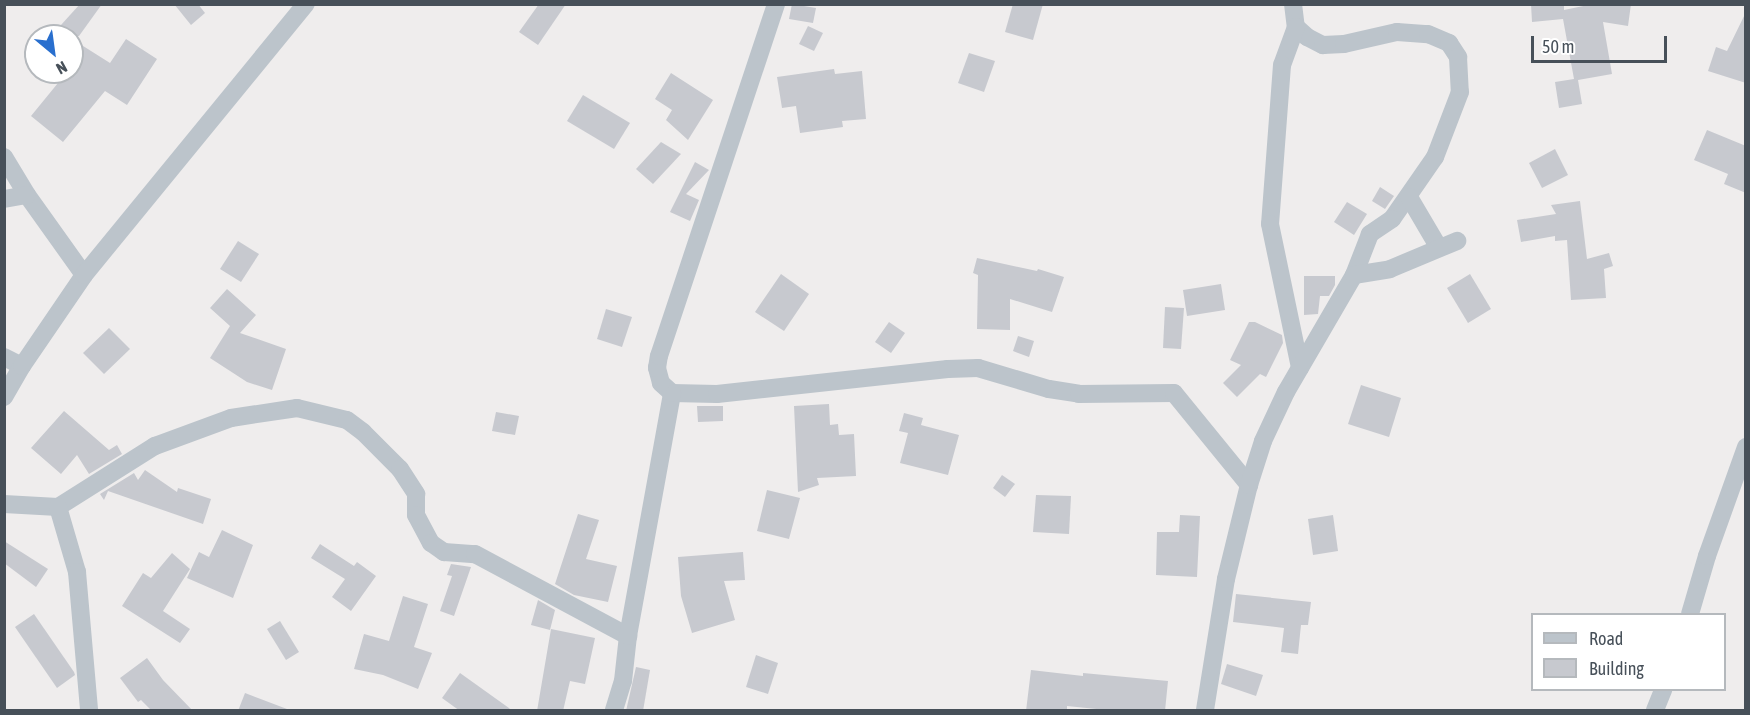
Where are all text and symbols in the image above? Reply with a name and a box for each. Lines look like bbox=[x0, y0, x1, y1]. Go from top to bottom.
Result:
north arrow bbox=[24, 24, 84, 84]
scale bar bbox=[1534, 24, 1670, 62]
text: 50 m bbox=[1542, 36, 1574, 57]
text: N bbox=[53, 58, 70, 78]
legend bbox=[1531, 613, 1726, 691]
text: Road bbox=[1589, 628, 1623, 649]
text: Building bbox=[1589, 658, 1644, 679]

